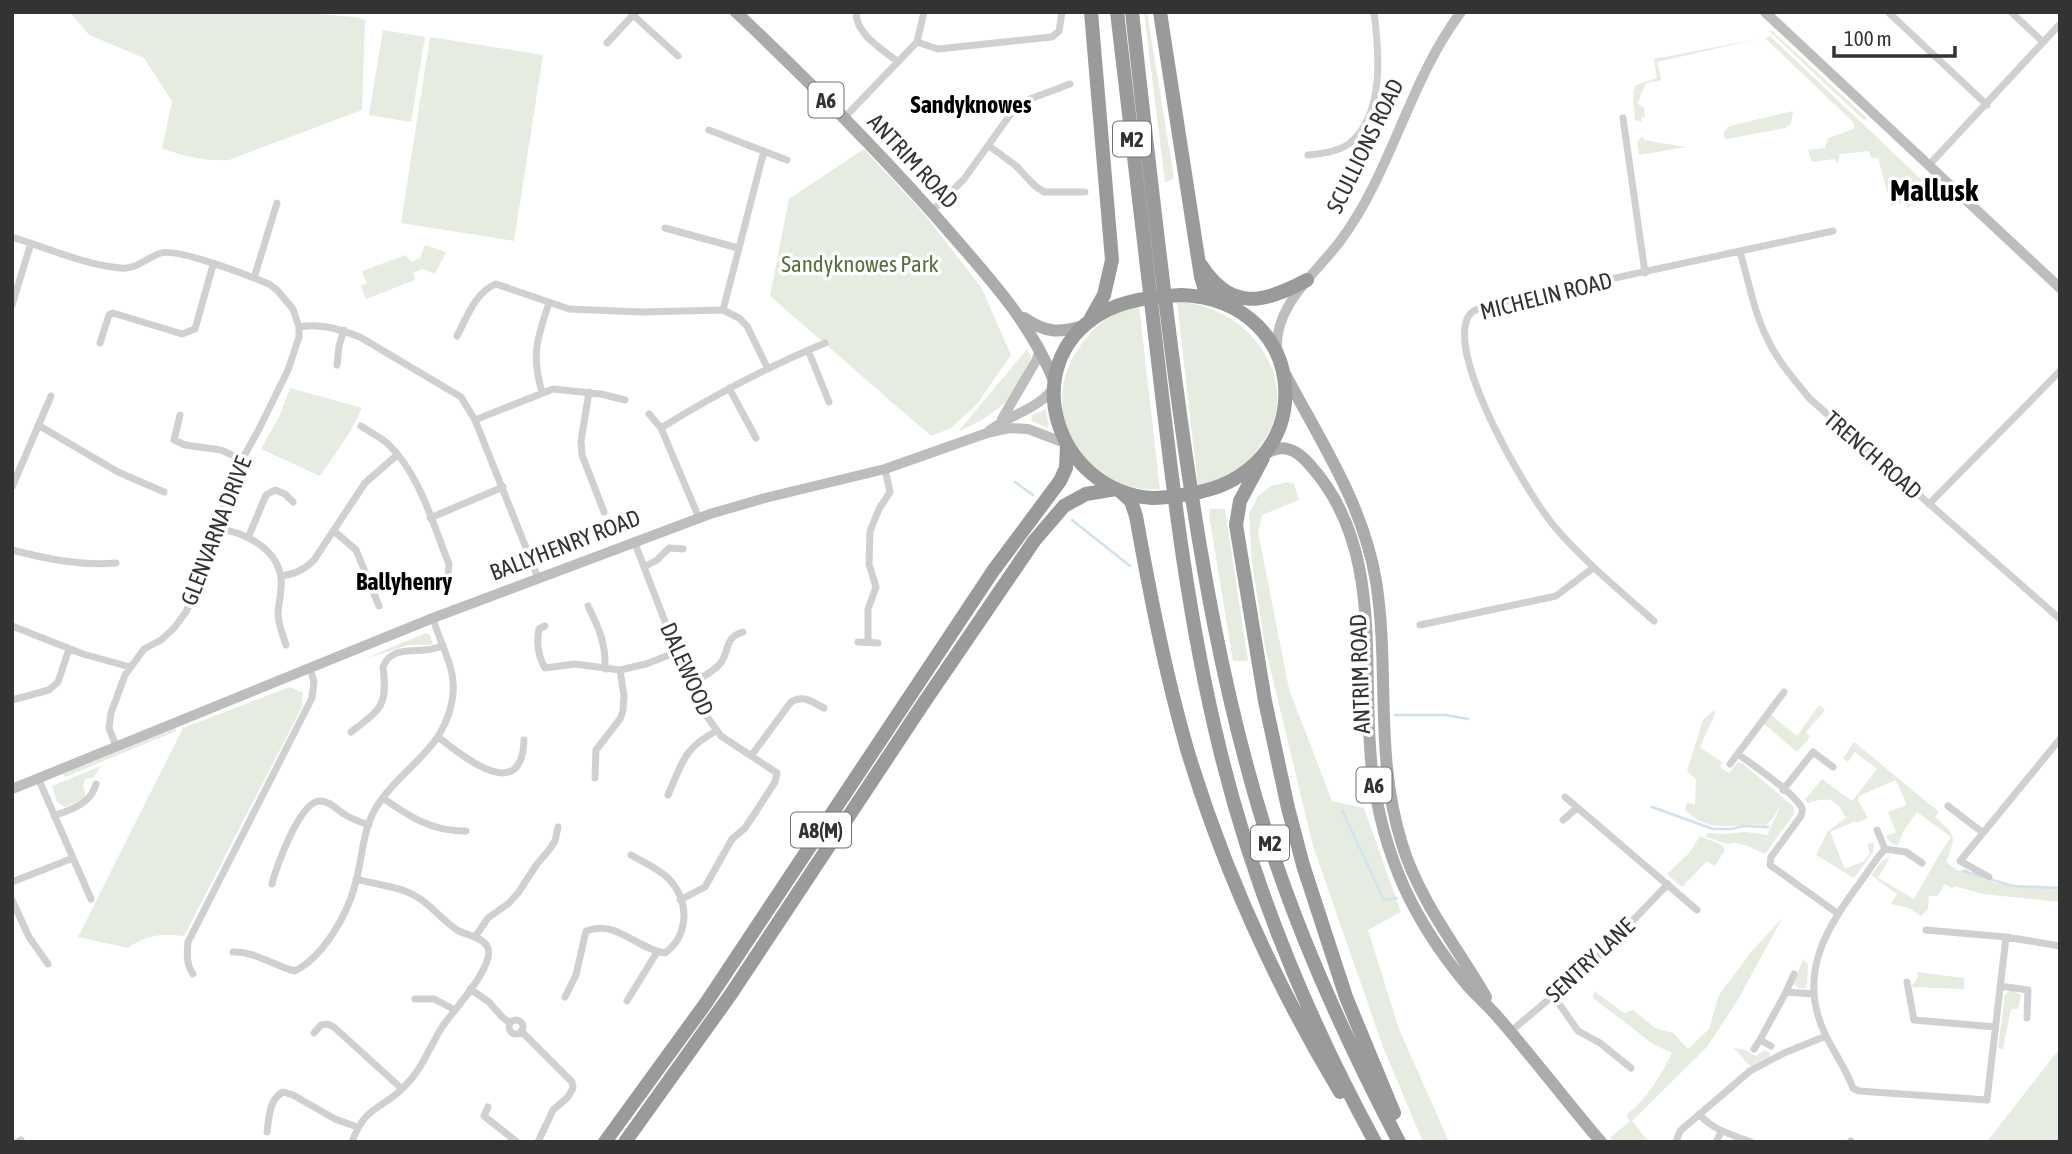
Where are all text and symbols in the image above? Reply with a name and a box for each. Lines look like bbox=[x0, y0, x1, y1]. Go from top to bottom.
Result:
scale bar bbox=[1834, 14, 1955, 58]
text: 100 m bbox=[1844, 26, 1892, 50]
street label: SCULLIONS ROAD bbox=[1321, 75, 1409, 217]
road number: A6 bbox=[808, 82, 844, 118]
district label: Sandyknowes bbox=[911, 91, 1032, 118]
street label: ANTRIM ROAD bbox=[863, 108, 963, 214]
road number: M2 bbox=[1113, 122, 1151, 156]
district label: Mallusk bbox=[1890, 173, 1979, 207]
park label: Sandyknowes Park bbox=[781, 251, 939, 277]
street label: MICHELIN ROAD bbox=[1477, 267, 1615, 325]
street label: TRENCH ROAD bbox=[1819, 406, 1927, 504]
street label: GLENVARNA DRIVE bbox=[176, 453, 256, 609]
street label: BALLYHENRY ROAD bbox=[486, 504, 644, 586]
district label: Ballyhenry bbox=[356, 568, 452, 595]
street label: ANTRIM ROAD bbox=[1345, 614, 1375, 734]
street label: DALEWOOD bbox=[655, 618, 719, 720]
road number: A6 bbox=[1356, 768, 1392, 802]
road number: A8(M) bbox=[791, 812, 851, 848]
road number: M2 bbox=[1251, 826, 1289, 860]
street label: SENTRY LANE bbox=[1540, 912, 1640, 1007]

